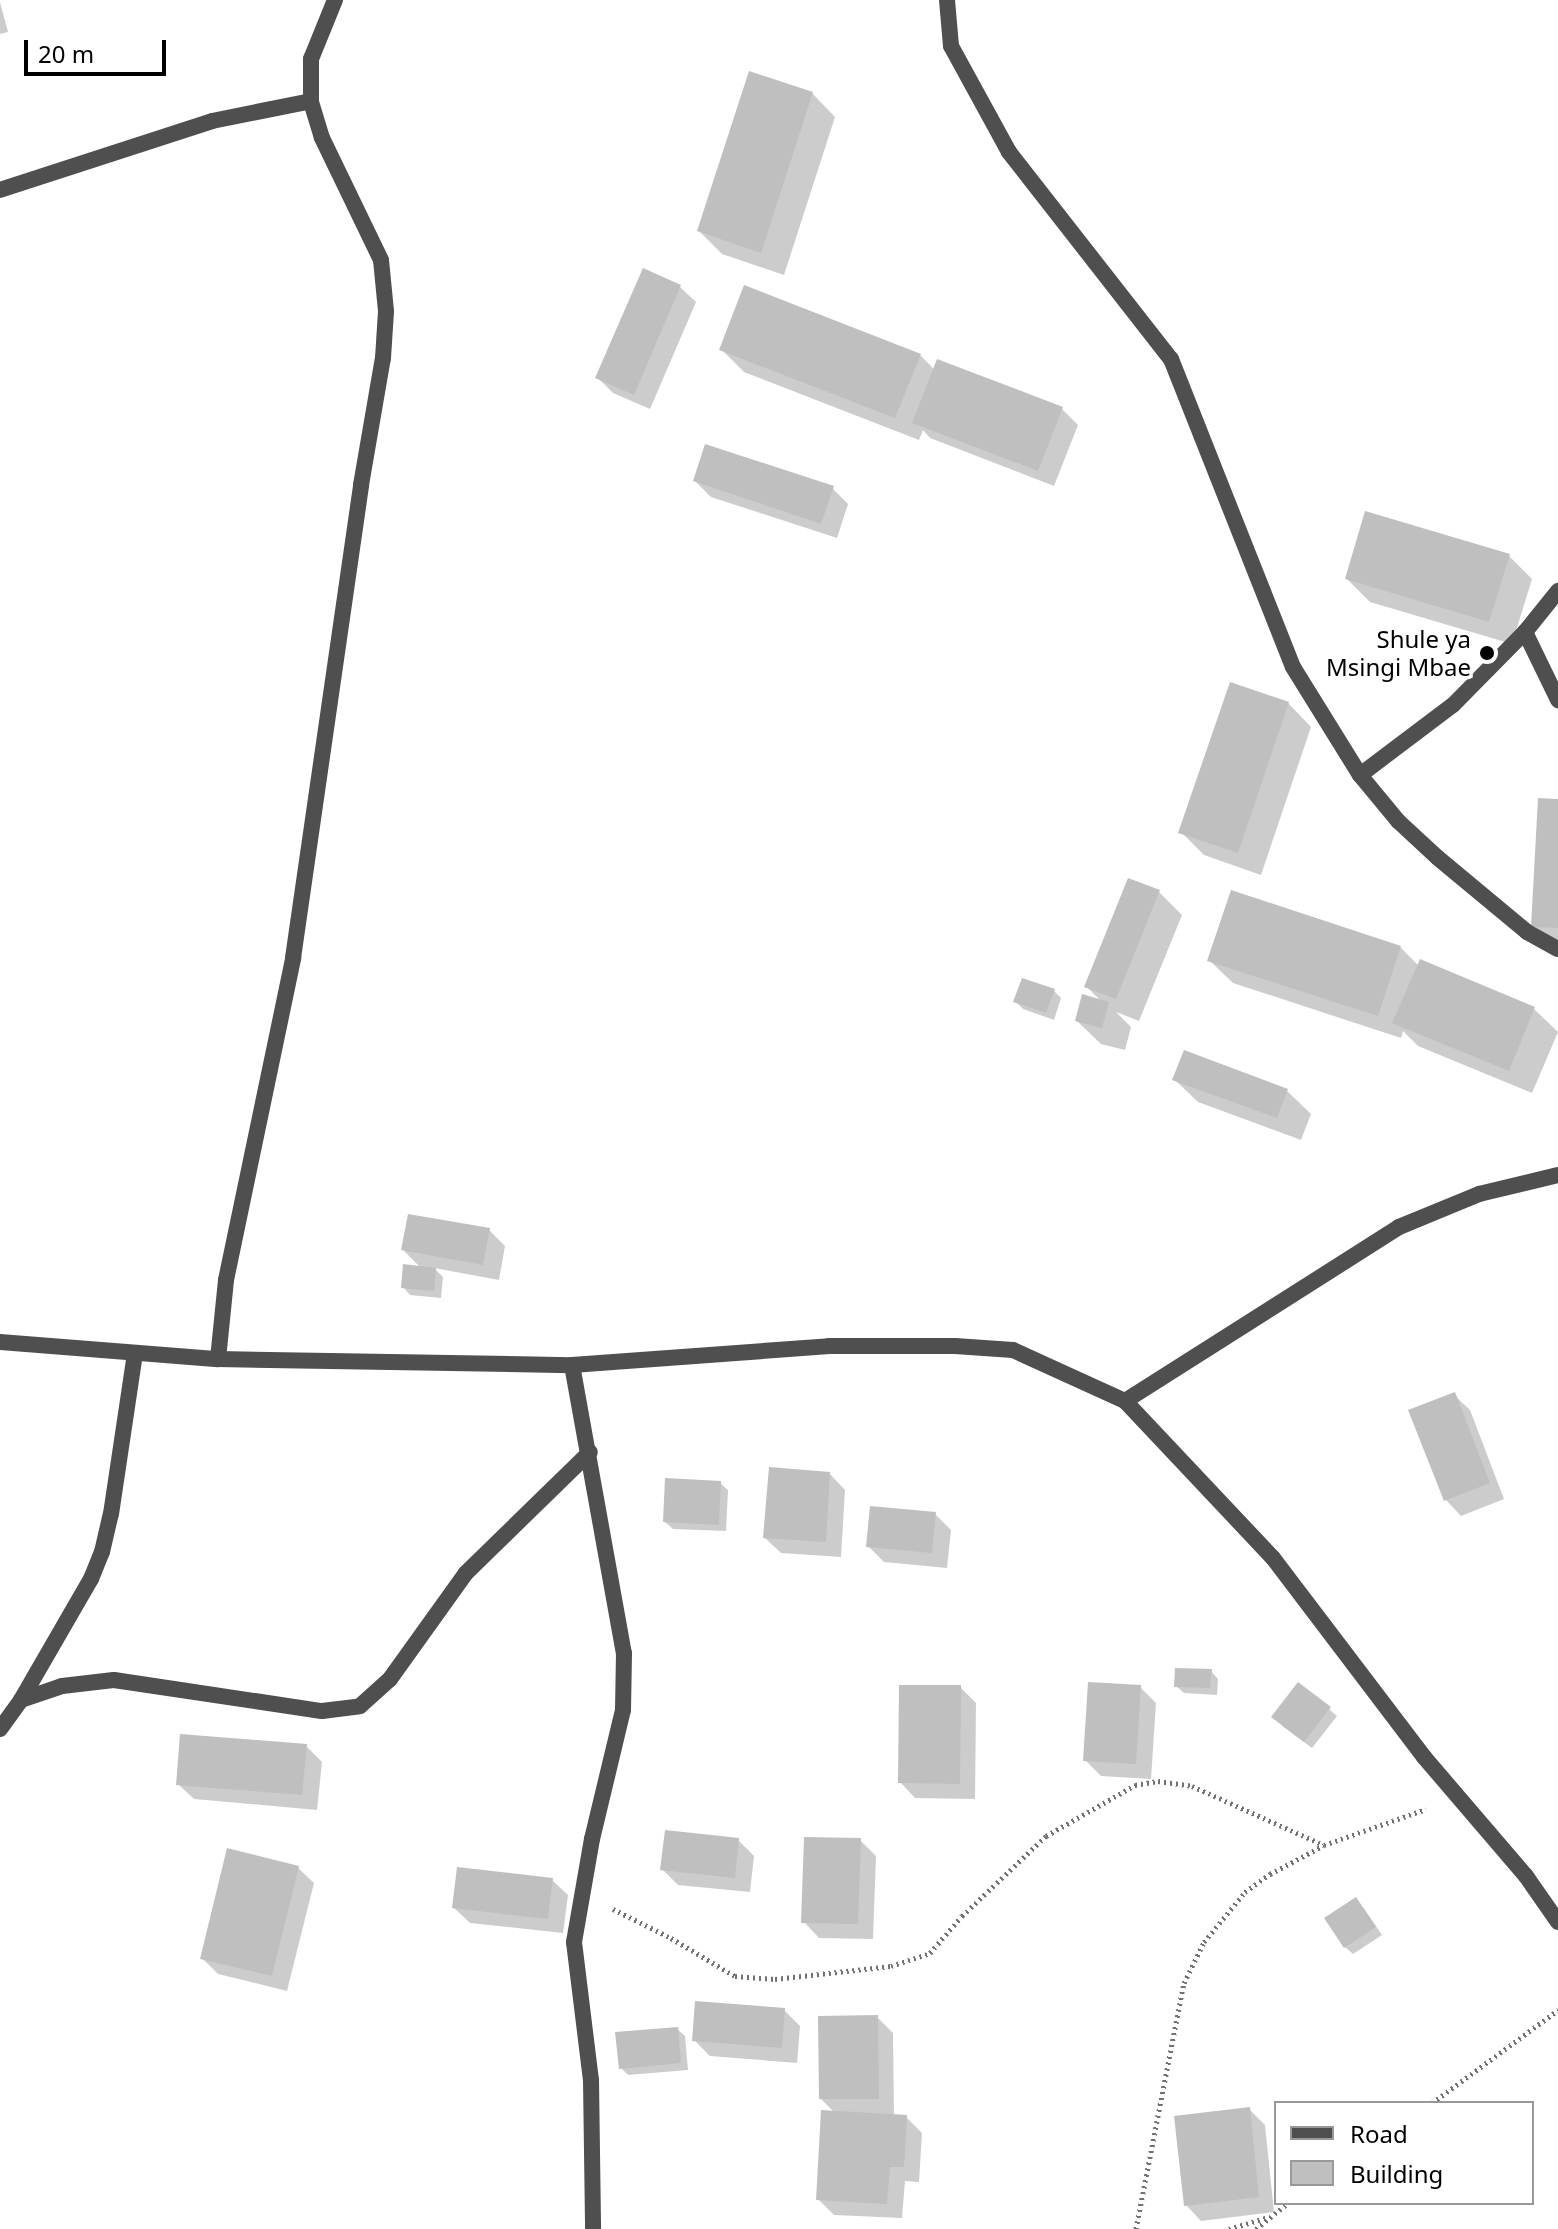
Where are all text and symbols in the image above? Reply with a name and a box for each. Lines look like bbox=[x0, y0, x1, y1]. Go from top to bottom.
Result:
scale bar bbox=[28, 24, 170, 74]
text: 20 m bbox=[38, 37, 94, 70]
place label: Shule ya Msingi Mbae bbox=[1326, 625, 1471, 681]
marker: Shule ya Msingi Mbae bbox=[1478, 644, 1496, 662]
legend bbox=[1274, 2101, 1534, 2205]
text: Road bbox=[1350, 2117, 1408, 2150]
text: Building bbox=[1350, 2157, 1443, 2190]

